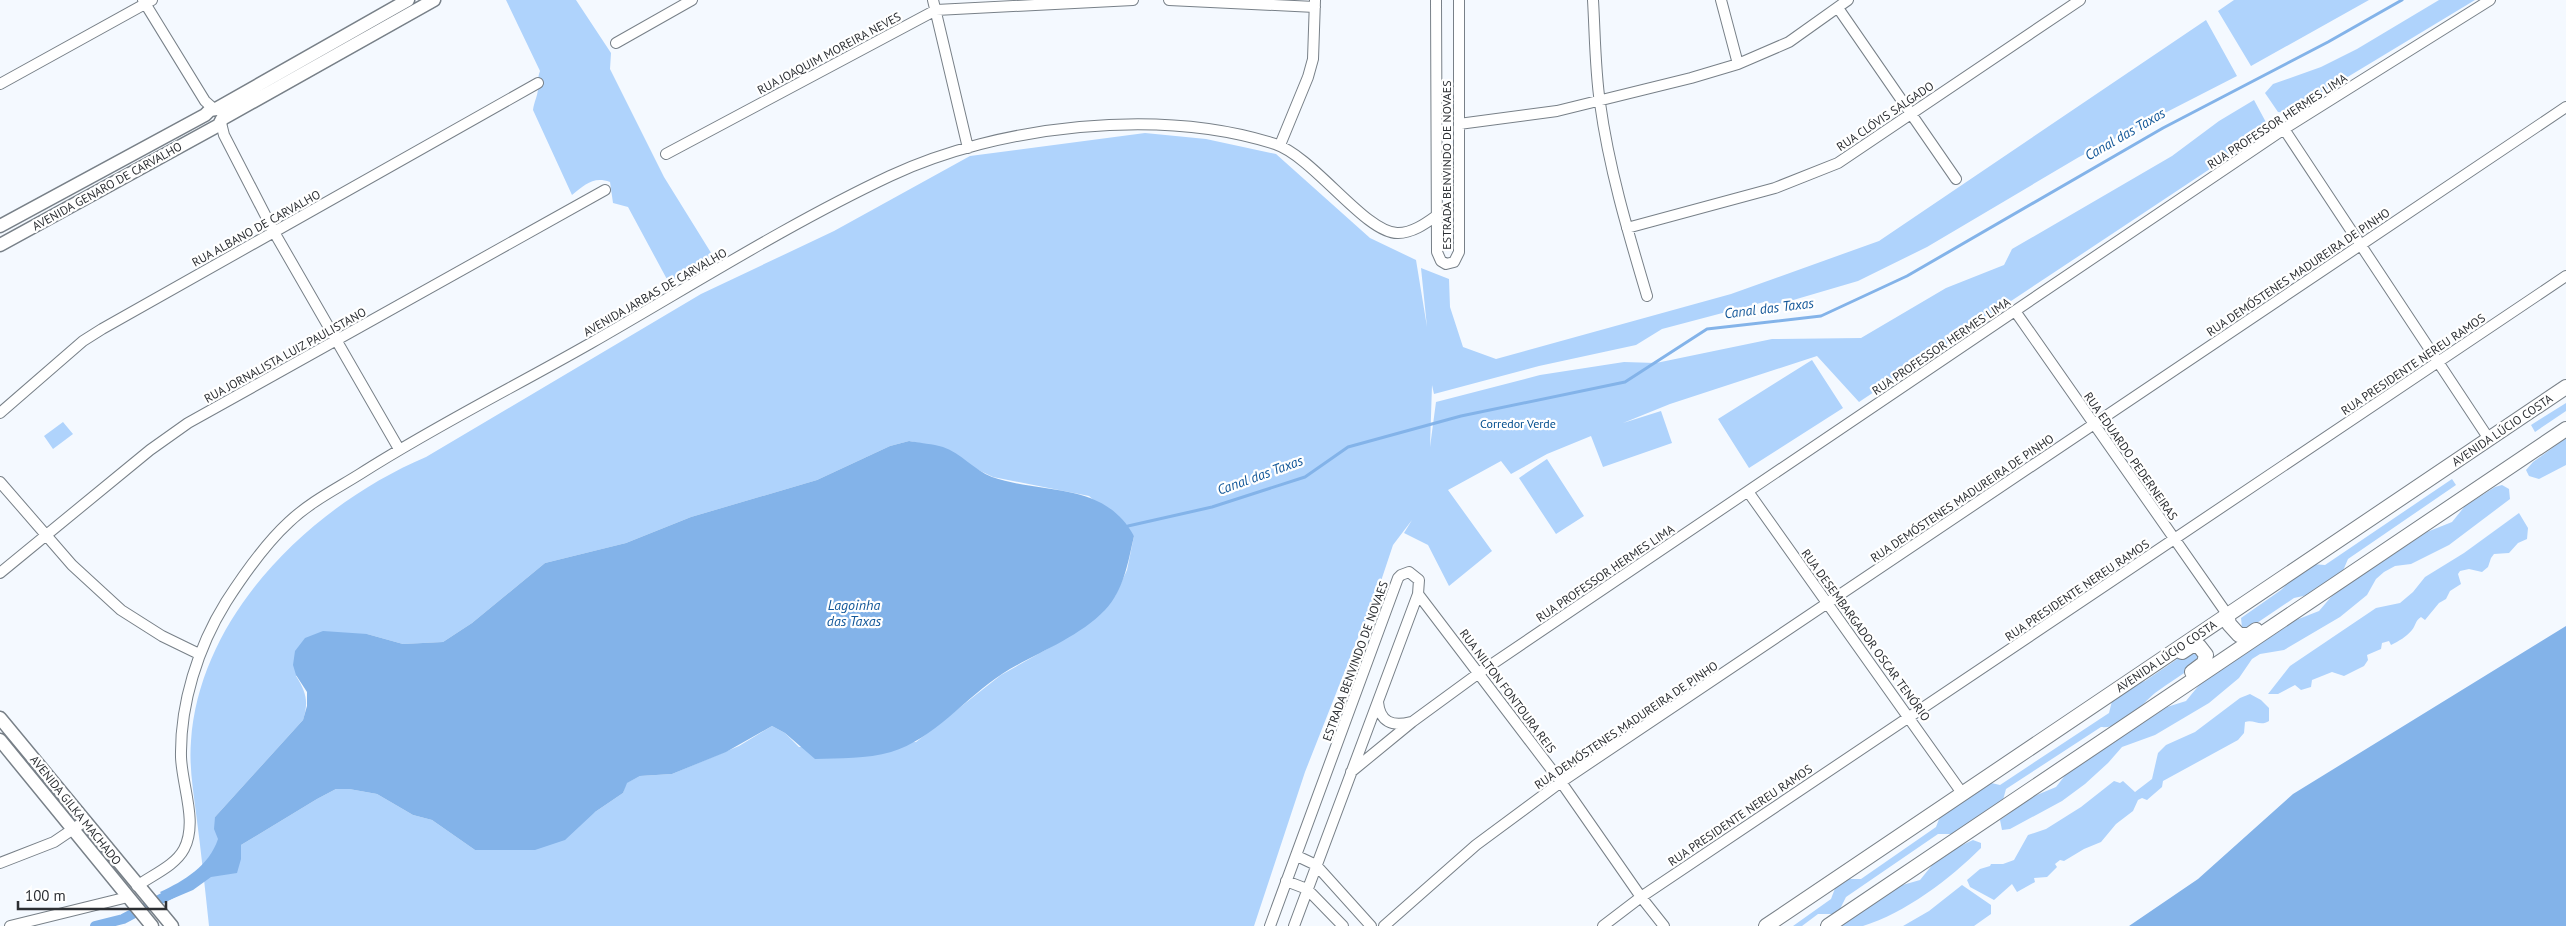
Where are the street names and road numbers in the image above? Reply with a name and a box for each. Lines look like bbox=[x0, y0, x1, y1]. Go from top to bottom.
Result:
street label: RUA JOAQUIM MOREIRA NEVES bbox=[755, 9, 903, 97]
street label: RUA PROFESSOR HERMES LIMA bbox=[2204, 70, 2350, 172]
street label: RUA CLÓVIS SALGADO bbox=[1834, 78, 1936, 154]
street label: ESTRADA BENVINDO DE NOVAES bbox=[1439, 80, 1454, 250]
street label: AVENIDA GENARO DE CARVALHO bbox=[30, 139, 184, 233]
street label: RUA ALBANO DE CARVALHO bbox=[189, 186, 323, 270]
street label: RUA DEMÓSTENES MADUREIRA DE PINHO bbox=[2203, 205, 2393, 339]
street label: AVENIDA JARBAS DE CARVALHO bbox=[581, 245, 729, 339]
street label: RUA PROFESSOR HERMES LIMA bbox=[1869, 294, 2013, 398]
street label: RUA JORNALISTA LUIZ PAULISTANO bbox=[201, 304, 369, 406]
street label: RUA PRESIDENTE NEREU RAMOS bbox=[2338, 310, 2488, 418]
street label: RUA EDUARDO PEDERNEIRAS bbox=[2081, 389, 2181, 523]
street label: AVENIDA LÚCIO COSTA bbox=[2449, 391, 2555, 469]
street label: RUA DEMÓSTENES MADUREIRA DE PINHO bbox=[1867, 431, 2057, 565]
street label: RUA PROFESSOR HERMES LIMA bbox=[1533, 521, 1677, 625]
street label: RUA PRESIDENTE NEREU RAMOS bbox=[2002, 536, 2152, 644]
street label: RUA DESEMBARGADOR OSCAR TENÓRIO bbox=[1799, 546, 1933, 724]
street label: ESTRADA BENVINDO DE NOVAES bbox=[1319, 579, 1391, 743]
street label: AVENIDA LÚCIO COSTA bbox=[2113, 617, 2219, 695]
street label: RUA NILTON FONTOURA REIS bbox=[1457, 626, 1559, 756]
street label: RUA DEMÓSTENES MADUREIRA DE PINHO bbox=[1531, 658, 1721, 792]
street label: AVENIDA GILKA MACHADO bbox=[27, 752, 125, 868]
street label: RUA PRESIDENTE NEREU RAMOS bbox=[1665, 761, 1815, 869]

